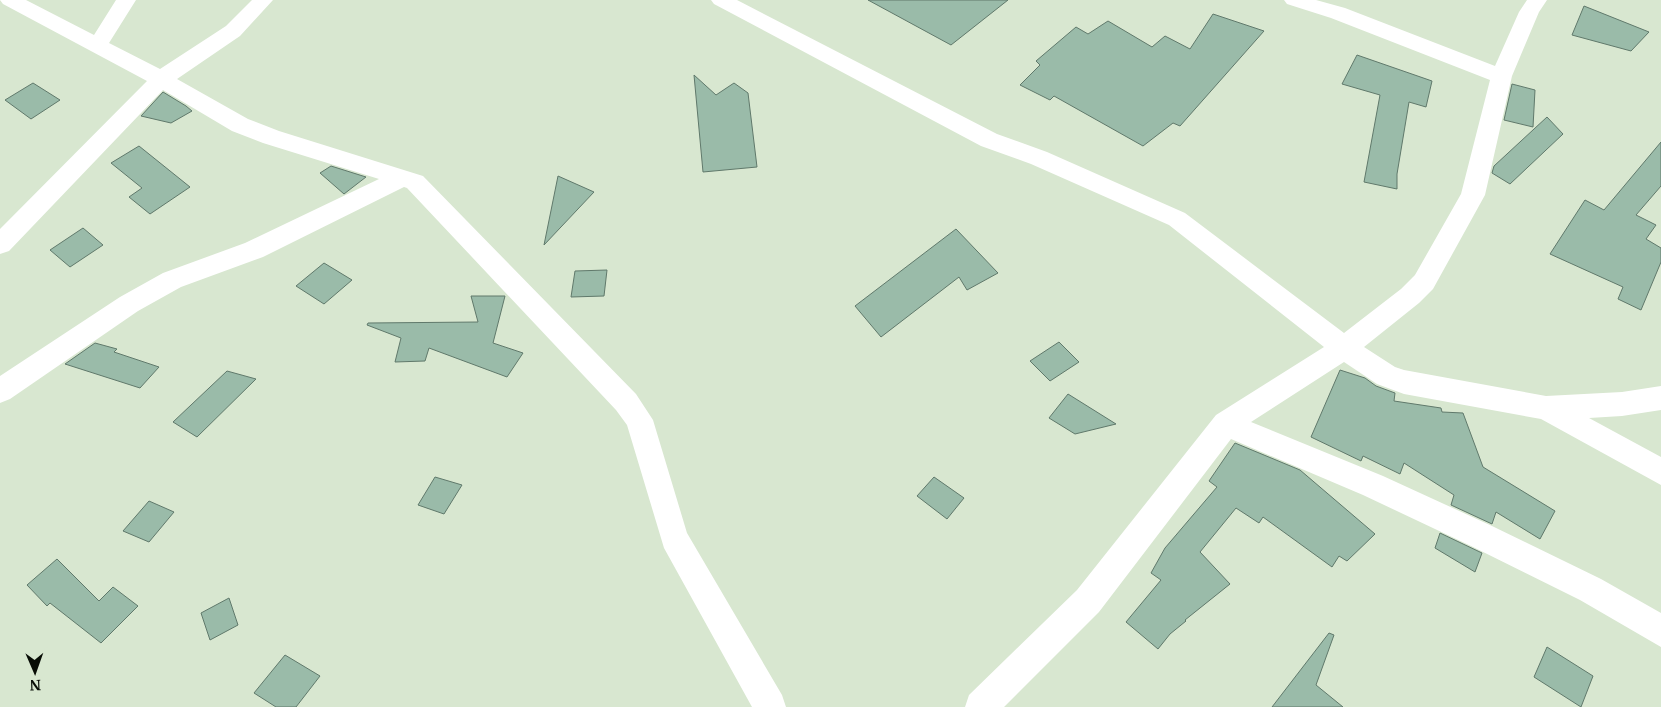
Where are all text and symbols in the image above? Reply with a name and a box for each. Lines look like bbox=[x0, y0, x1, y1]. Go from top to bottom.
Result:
north arrow bbox=[10, 647, 60, 697]
text: N bbox=[30, 676, 41, 694]

